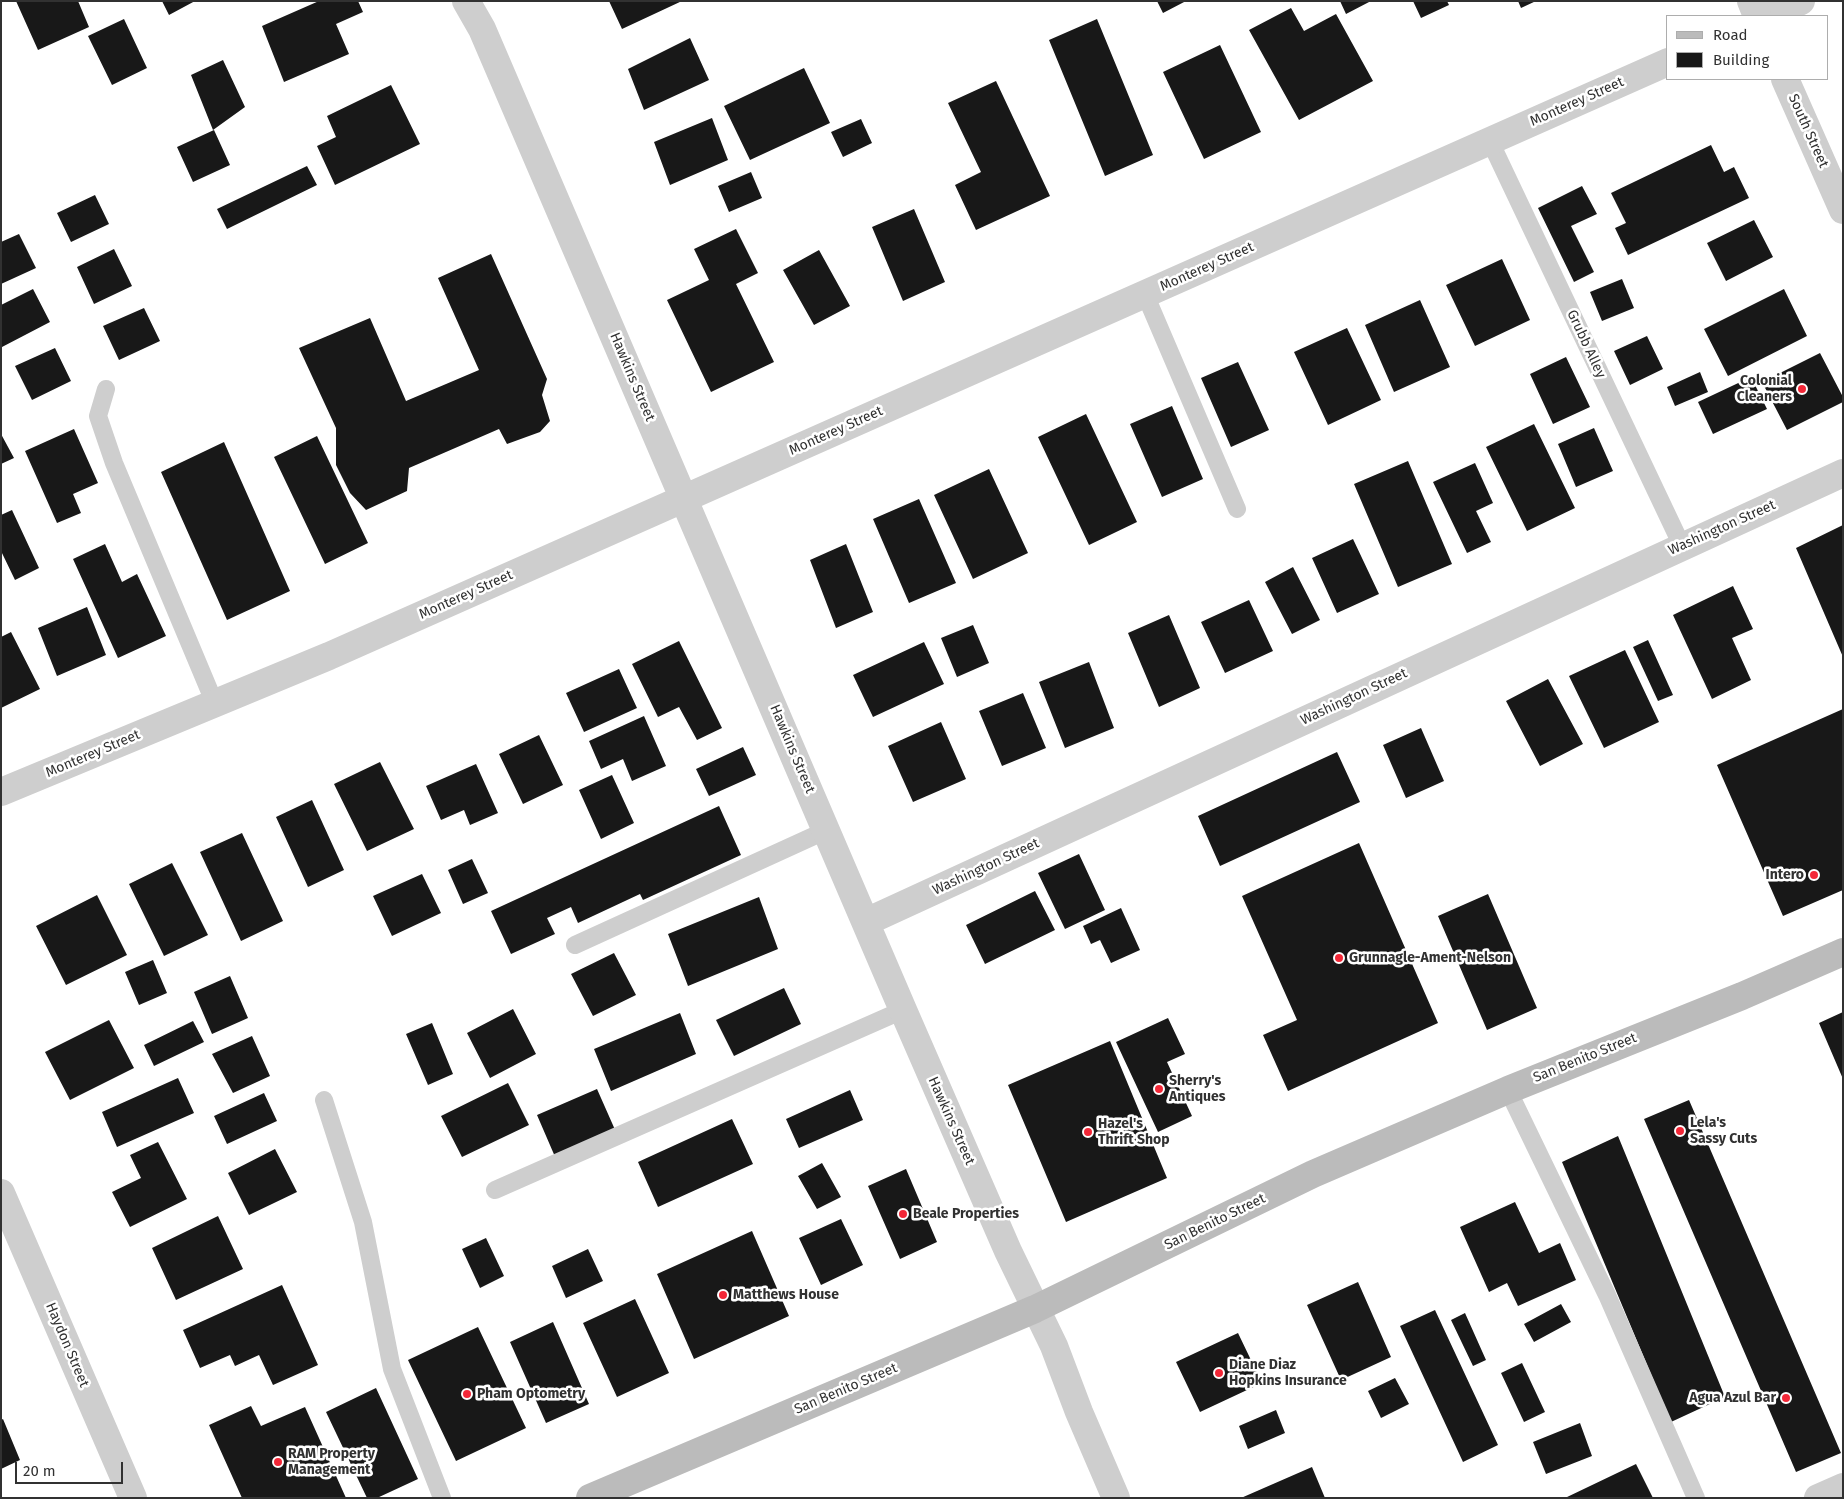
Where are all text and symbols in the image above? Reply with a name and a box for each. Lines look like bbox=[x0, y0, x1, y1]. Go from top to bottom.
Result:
legend bbox=[1666, 15, 1829, 80]
text: Road bbox=[1713, 26, 1748, 44]
text: Building bbox=[1713, 51, 1769, 69]
street label: Monterey Street bbox=[1528, 74, 1626, 130]
street label: South Street bbox=[1784, 92, 1832, 170]
street label: Monterey Street bbox=[1158, 239, 1256, 295]
street label: Grubb Alley bbox=[1563, 307, 1609, 381]
street label: Hawkins Street bbox=[606, 330, 658, 424]
place label: Colonial Cleaners bbox=[1737, 373, 1792, 406]
marker: Colonial Cleaners bbox=[1796, 383, 1808, 395]
street label: Monterey Street bbox=[787, 403, 885, 459]
street label: Washington Street bbox=[1666, 497, 1778, 559]
street label: Monterey Street bbox=[417, 567, 515, 623]
street label: Washington Street bbox=[1298, 665, 1410, 729]
street label: Hawkins Street bbox=[766, 702, 818, 796]
street label: Monterey Street bbox=[43, 727, 143, 781]
street label: Washington Street bbox=[930, 835, 1042, 899]
place label: Intero bbox=[1766, 867, 1804, 883]
marker: Intero bbox=[1808, 869, 1820, 881]
place label: Grunnagle-Ament-Nelson bbox=[1349, 950, 1511, 966]
marker: Grunnagle-Ament-Nelson bbox=[1333, 952, 1345, 964]
street label: San Benito Street bbox=[1531, 1030, 1639, 1086]
place label: Sherry's Antiques bbox=[1169, 1073, 1226, 1106]
street label: Hawkins Street bbox=[924, 1074, 978, 1168]
marker: Sherry's Antiques bbox=[1153, 1083, 1165, 1095]
place label: Lela's Sassy Cuts bbox=[1690, 1115, 1757, 1148]
place label: Hazel's Thrift Shop bbox=[1098, 1116, 1170, 1148]
marker: Lela's Sassy Cuts bbox=[1674, 1125, 1686, 1137]
marker: Hazel's Thrift Shop bbox=[1082, 1126, 1094, 1138]
street label: San Benito Street bbox=[1162, 1190, 1268, 1254]
place label: Beale Properties bbox=[913, 1206, 1019, 1222]
marker: Beale Properties bbox=[897, 1208, 909, 1220]
place label: Matthews House bbox=[733, 1287, 839, 1303]
marker: Matthews House bbox=[717, 1289, 729, 1301]
street label: Haydon Street bbox=[42, 1300, 92, 1390]
place label: Diane Diaz Hopkins Insurance bbox=[1229, 1357, 1347, 1390]
street label: San Benito Street bbox=[792, 1360, 900, 1418]
marker: Diane Diaz Hopkins Insurance bbox=[1213, 1367, 1225, 1379]
place label: Pham Optometry bbox=[477, 1386, 585, 1402]
marker: Pham Optometry bbox=[461, 1388, 473, 1400]
place label: Agua Azul Bar bbox=[1689, 1390, 1776, 1406]
marker: Agua Azul Bar bbox=[1780, 1392, 1792, 1404]
place label: RAM Property Management bbox=[288, 1446, 375, 1478]
scale bar bbox=[18, 1452, 125, 1484]
marker: RAM Property Management bbox=[272, 1456, 284, 1468]
text: 20 m bbox=[23, 1462, 56, 1480]

